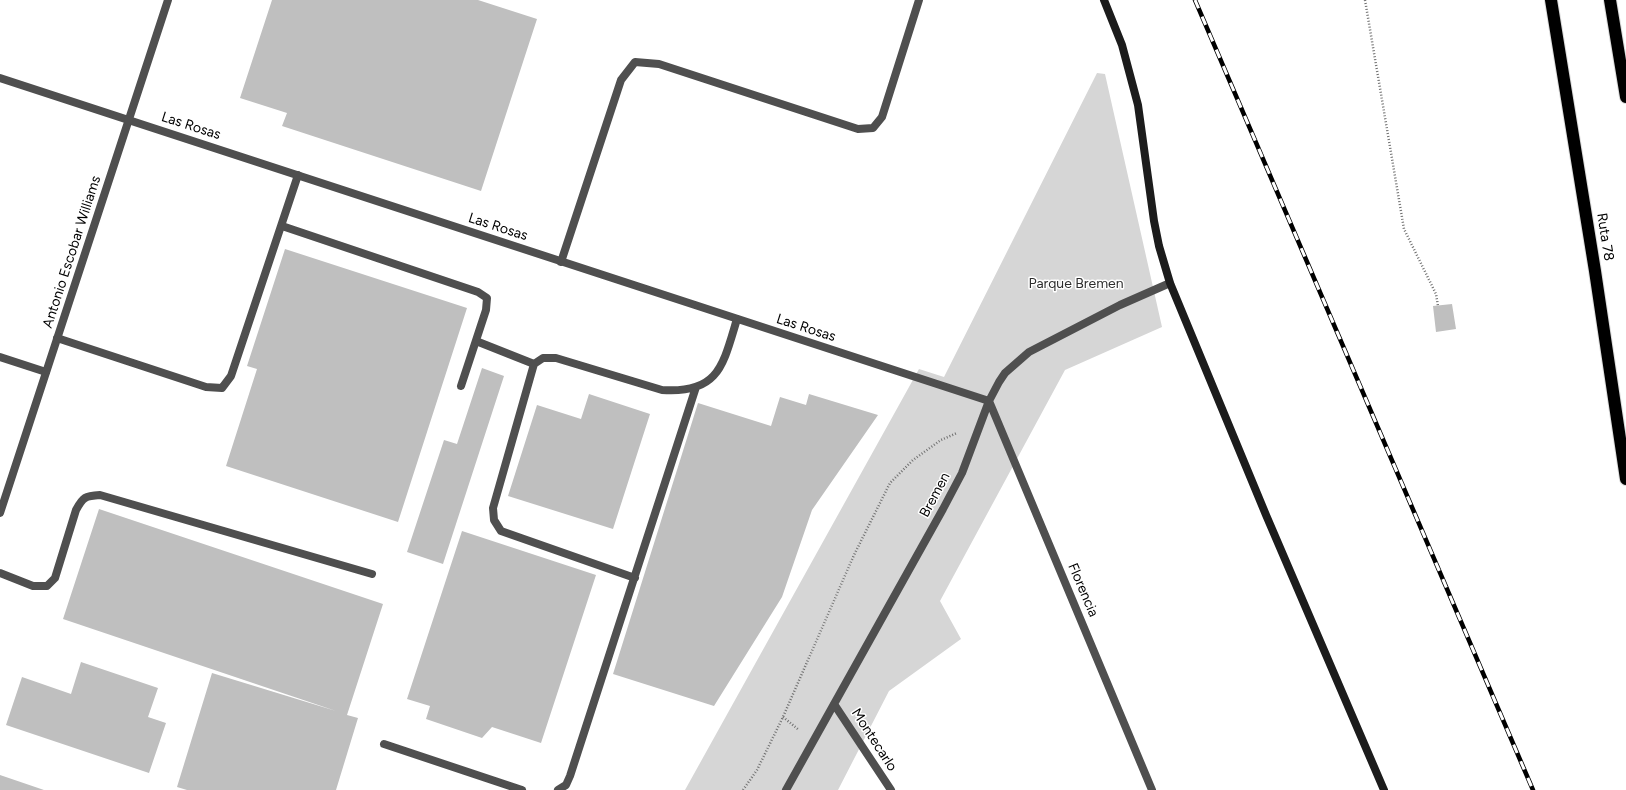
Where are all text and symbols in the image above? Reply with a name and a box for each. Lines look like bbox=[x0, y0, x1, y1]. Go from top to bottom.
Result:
street label: Las Rosas bbox=[159, 109, 223, 143]
street label: Antonio Escobar Williams bbox=[39, 174, 105, 330]
street label: Las Rosas bbox=[466, 210, 530, 244]
street label: Ruta 78 bbox=[1593, 212, 1617, 262]
park label: Parque Bremen bbox=[1028, 276, 1124, 292]
street label: Las Rosas bbox=[774, 311, 838, 345]
street label: Bremen bbox=[916, 470, 954, 520]
street label: Florencia bbox=[1064, 561, 1102, 619]
street label: Montecarlo bbox=[848, 706, 900, 774]

